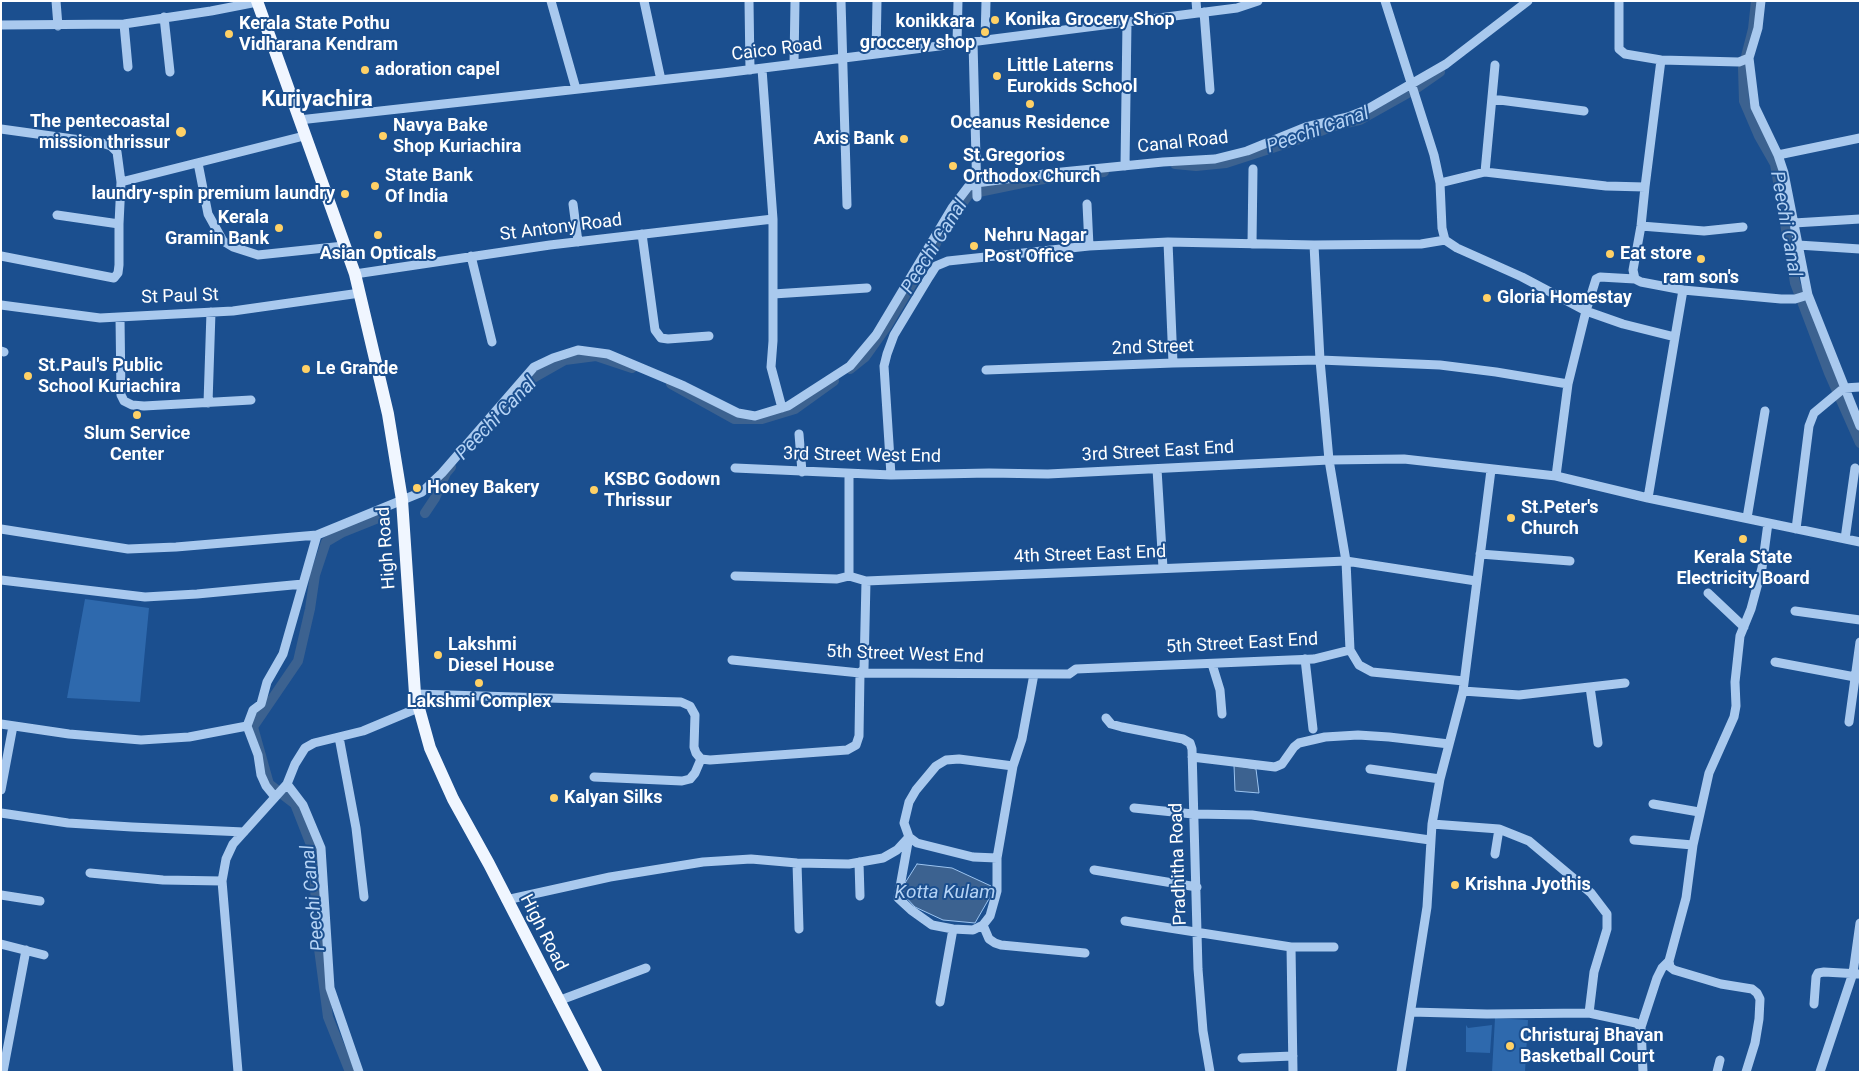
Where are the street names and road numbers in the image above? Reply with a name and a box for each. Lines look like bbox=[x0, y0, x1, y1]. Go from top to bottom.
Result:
street label: Caico Road bbox=[730, 34, 824, 66]
street label: Canal Road bbox=[1136, 127, 1230, 159]
street label: St Antony Road bbox=[499, 210, 623, 246]
street label: St Paul St bbox=[141, 285, 219, 309]
street label: 2nd Street bbox=[1112, 336, 1194, 360]
street label: 3rd Street East End bbox=[1081, 437, 1235, 467]
street label: 3rd Street West End bbox=[783, 444, 941, 468]
street label: High Road bbox=[373, 506, 401, 590]
street label: 4th Street East End bbox=[1014, 542, 1166, 568]
street label: 5th Street East End bbox=[1165, 629, 1319, 659]
street label: 5th Street West End bbox=[826, 641, 984, 669]
street label: Pradhitha Road bbox=[1166, 802, 1192, 926]
street label: High Road bbox=[515, 891, 571, 975]

